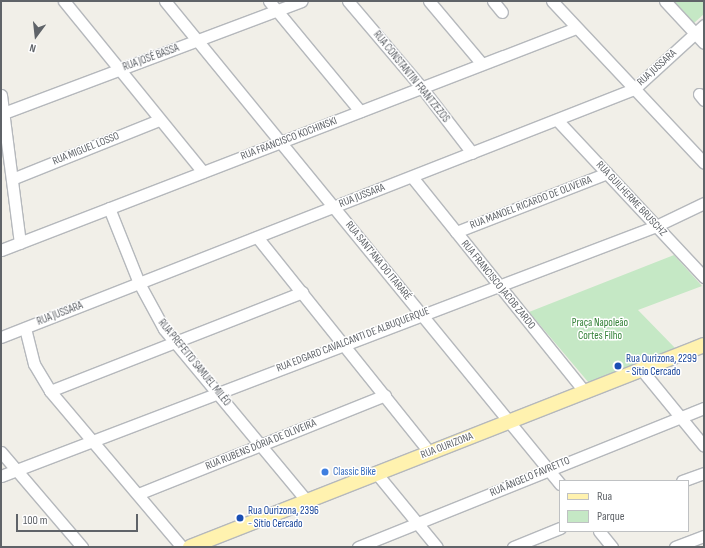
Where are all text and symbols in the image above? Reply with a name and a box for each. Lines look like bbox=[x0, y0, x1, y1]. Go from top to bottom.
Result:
north arrow bbox=[16, 16, 56, 56]
street label: RUA CONSTANTIN FRANTZEZOS bbox=[370, 29, 452, 125]
text: N bbox=[28, 41, 37, 55]
street label: RUA JOSÉ BASSA bbox=[121, 42, 181, 74]
street label: RUA JUSSARA bbox=[635, 47, 679, 89]
street label: RUA FRANCISCO KOCHINSKI bbox=[239, 115, 339, 163]
street label: RUA MIGUEL LOSSO bbox=[51, 130, 121, 168]
street label: RUA GUILHERME BRUSCHZ bbox=[593, 159, 669, 239]
street label: RUA MANOEL RICARDO DE OLIVEIRA bbox=[468, 174, 594, 232]
street label: RUA JUSSARA bbox=[337, 181, 387, 211]
street label: RUA SANT'ANA DO ITARARÉ bbox=[342, 219, 414, 303]
street label: RUA FRANCISCO JACOB ZARDO bbox=[458, 238, 538, 332]
street label: RUA JUSSARA bbox=[35, 299, 85, 329]
street label: RUA EDGARD CAVALCANTI DE ALBUQUERQUE bbox=[275, 305, 431, 375]
street label: RUA PREFEITO SAMUEL MILÉO bbox=[155, 317, 233, 409]
park label: Praça Napoleão Cortes Filho bbox=[572, 317, 628, 343]
place label: Rua Ourizona, 2299 - Sítio Cercado bbox=[626, 353, 697, 379]
marker: Rua Ourizona, 2299 - Sítio Cercado bbox=[613, 361, 623, 371]
street label: RUA RUBENS DÓRIA DE OLIVEIRA bbox=[204, 417, 318, 473]
street label: RUA OURIZONA bbox=[419, 430, 475, 462]
street label: RUA ÂNGELO FAVRETTO bbox=[488, 454, 572, 500]
place label: Classic Bike bbox=[333, 465, 376, 479]
marker: Classic Bike bbox=[320, 467, 330, 477]
legend bbox=[559, 480, 689, 532]
text: Rua bbox=[597, 489, 612, 504]
place label: Rua Ourizona, 2396 - Sítio Cercado bbox=[248, 505, 319, 531]
scale bar bbox=[18, 506, 140, 532]
text: Parque bbox=[597, 509, 625, 524]
text: 100 m bbox=[23, 513, 48, 528]
marker: Rua Ourizona, 2396 - Sítio Cercado bbox=[235, 513, 245, 523]

